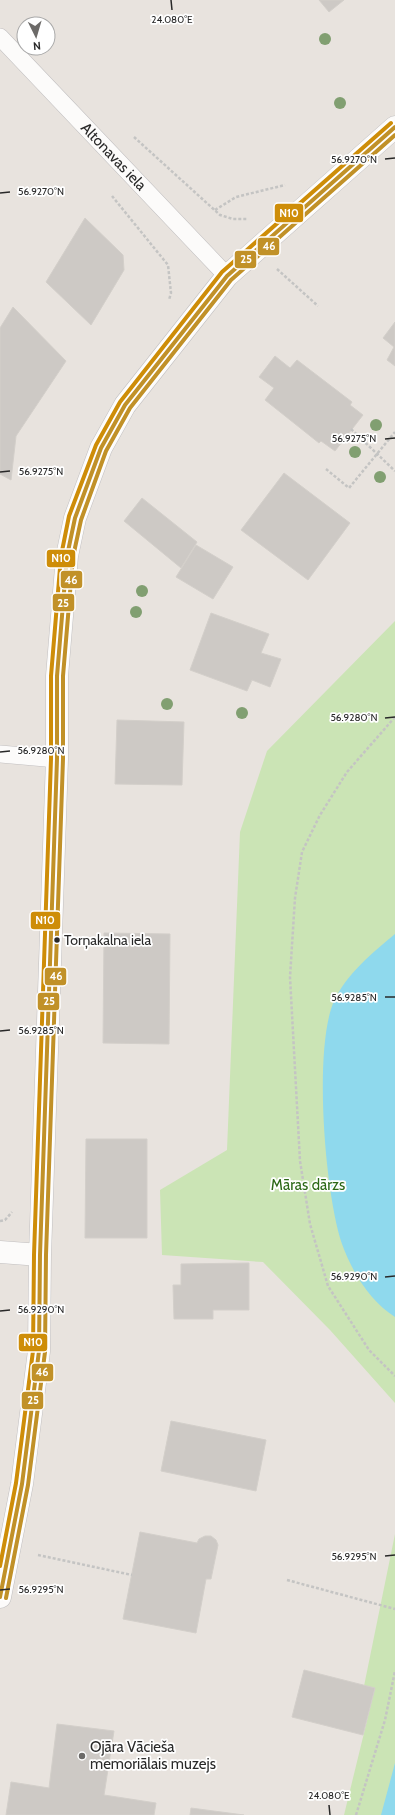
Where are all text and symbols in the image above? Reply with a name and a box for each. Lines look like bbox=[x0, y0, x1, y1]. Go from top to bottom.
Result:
text: 24.080°E bbox=[151, 13, 193, 26]
north arrow bbox=[16, 16, 56, 56]
text: N bbox=[32, 39, 41, 53]
street label: Altonavas iela bbox=[77, 119, 151, 195]
text: 56.9270°N bbox=[331, 153, 377, 166]
text: 56.9270°N bbox=[18, 185, 64, 198]
line badge: N10 bbox=[274, 203, 304, 223]
text: N10 bbox=[279, 206, 299, 220]
line badge: 46 bbox=[257, 237, 280, 256]
text: 46 bbox=[262, 239, 276, 253]
line badge: 25 bbox=[234, 250, 257, 269]
text: 25 bbox=[240, 252, 252, 266]
text: 56.9275°N bbox=[332, 432, 376, 445]
text: 56.9275°N bbox=[19, 465, 63, 478]
line badge: N10 bbox=[46, 549, 76, 568]
text: N10 bbox=[51, 551, 71, 565]
line badge: 46 bbox=[60, 570, 83, 589]
text: 46 bbox=[64, 573, 78, 587]
line badge: 25 bbox=[52, 593, 75, 612]
text: 25 bbox=[57, 596, 69, 610]
text: 56.9280°N bbox=[330, 711, 378, 724]
text: 56.9280°N bbox=[17, 744, 65, 757]
line badge: N10 bbox=[30, 911, 61, 930]
text: N10 bbox=[35, 913, 55, 927]
place label: Torņakalna iela bbox=[64, 931, 151, 949]
marker: Torņakalna iela bbox=[52, 935, 62, 945]
line badge: 46 bbox=[44, 967, 67, 986]
text: 46 bbox=[49, 969, 63, 983]
text: 56.9285°N bbox=[331, 991, 377, 1004]
line badge: 25 bbox=[37, 992, 60, 1011]
text: 25 bbox=[43, 994, 55, 1008]
text: 56.9285°N bbox=[18, 1024, 64, 1037]
park label: Māras dārzs bbox=[271, 1176, 345, 1194]
text: 56.9290°N bbox=[331, 1270, 377, 1283]
text: 56.9290°N bbox=[18, 1303, 64, 1316]
line badge: N10 bbox=[18, 1333, 48, 1352]
text: N10 bbox=[23, 1335, 43, 1349]
line badge: 46 bbox=[31, 1363, 54, 1382]
text: 46 bbox=[35, 1365, 49, 1379]
line badge: 25 bbox=[21, 1391, 44, 1410]
text: 25 bbox=[27, 1393, 39, 1407]
text: 56.9295°N bbox=[331, 1550, 377, 1563]
text: 56.9295°N bbox=[18, 1583, 64, 1596]
place label: Ojāra Vācieša memoriālais muzejs bbox=[90, 1738, 216, 1773]
marker: Ojāra Vācieša memoriālais muzejs bbox=[77, 1751, 87, 1761]
text: 24.080°E bbox=[308, 1789, 350, 1802]

